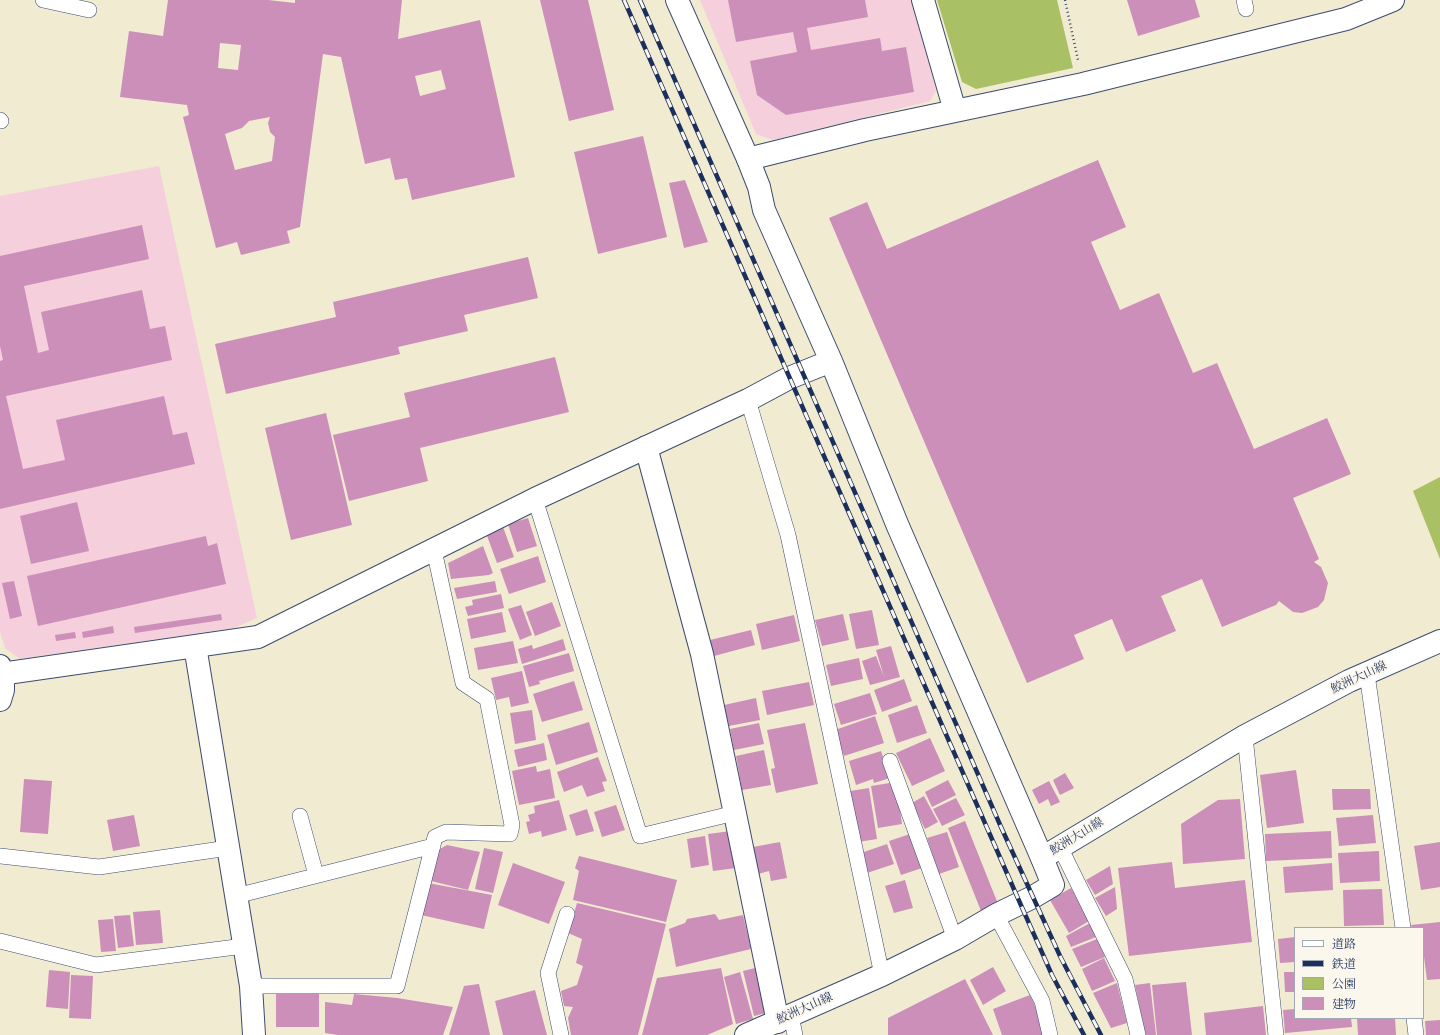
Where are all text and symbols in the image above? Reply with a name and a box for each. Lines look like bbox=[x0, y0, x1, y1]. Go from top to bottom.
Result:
street label: 鮫洲大山線 bbox=[1329, 659, 1389, 697]
street label: 鮫洲大山線 bbox=[1048, 815, 1106, 859]
legend bbox=[1294, 927, 1424, 1019]
text: 道路 bbox=[1332, 936, 1356, 952]
text: 鉄道 bbox=[1332, 956, 1356, 972]
text: 公園 bbox=[1332, 976, 1356, 992]
street label: 鮫洲大山線 bbox=[775, 990, 835, 1028]
text: 建物 bbox=[1332, 996, 1356, 1012]

